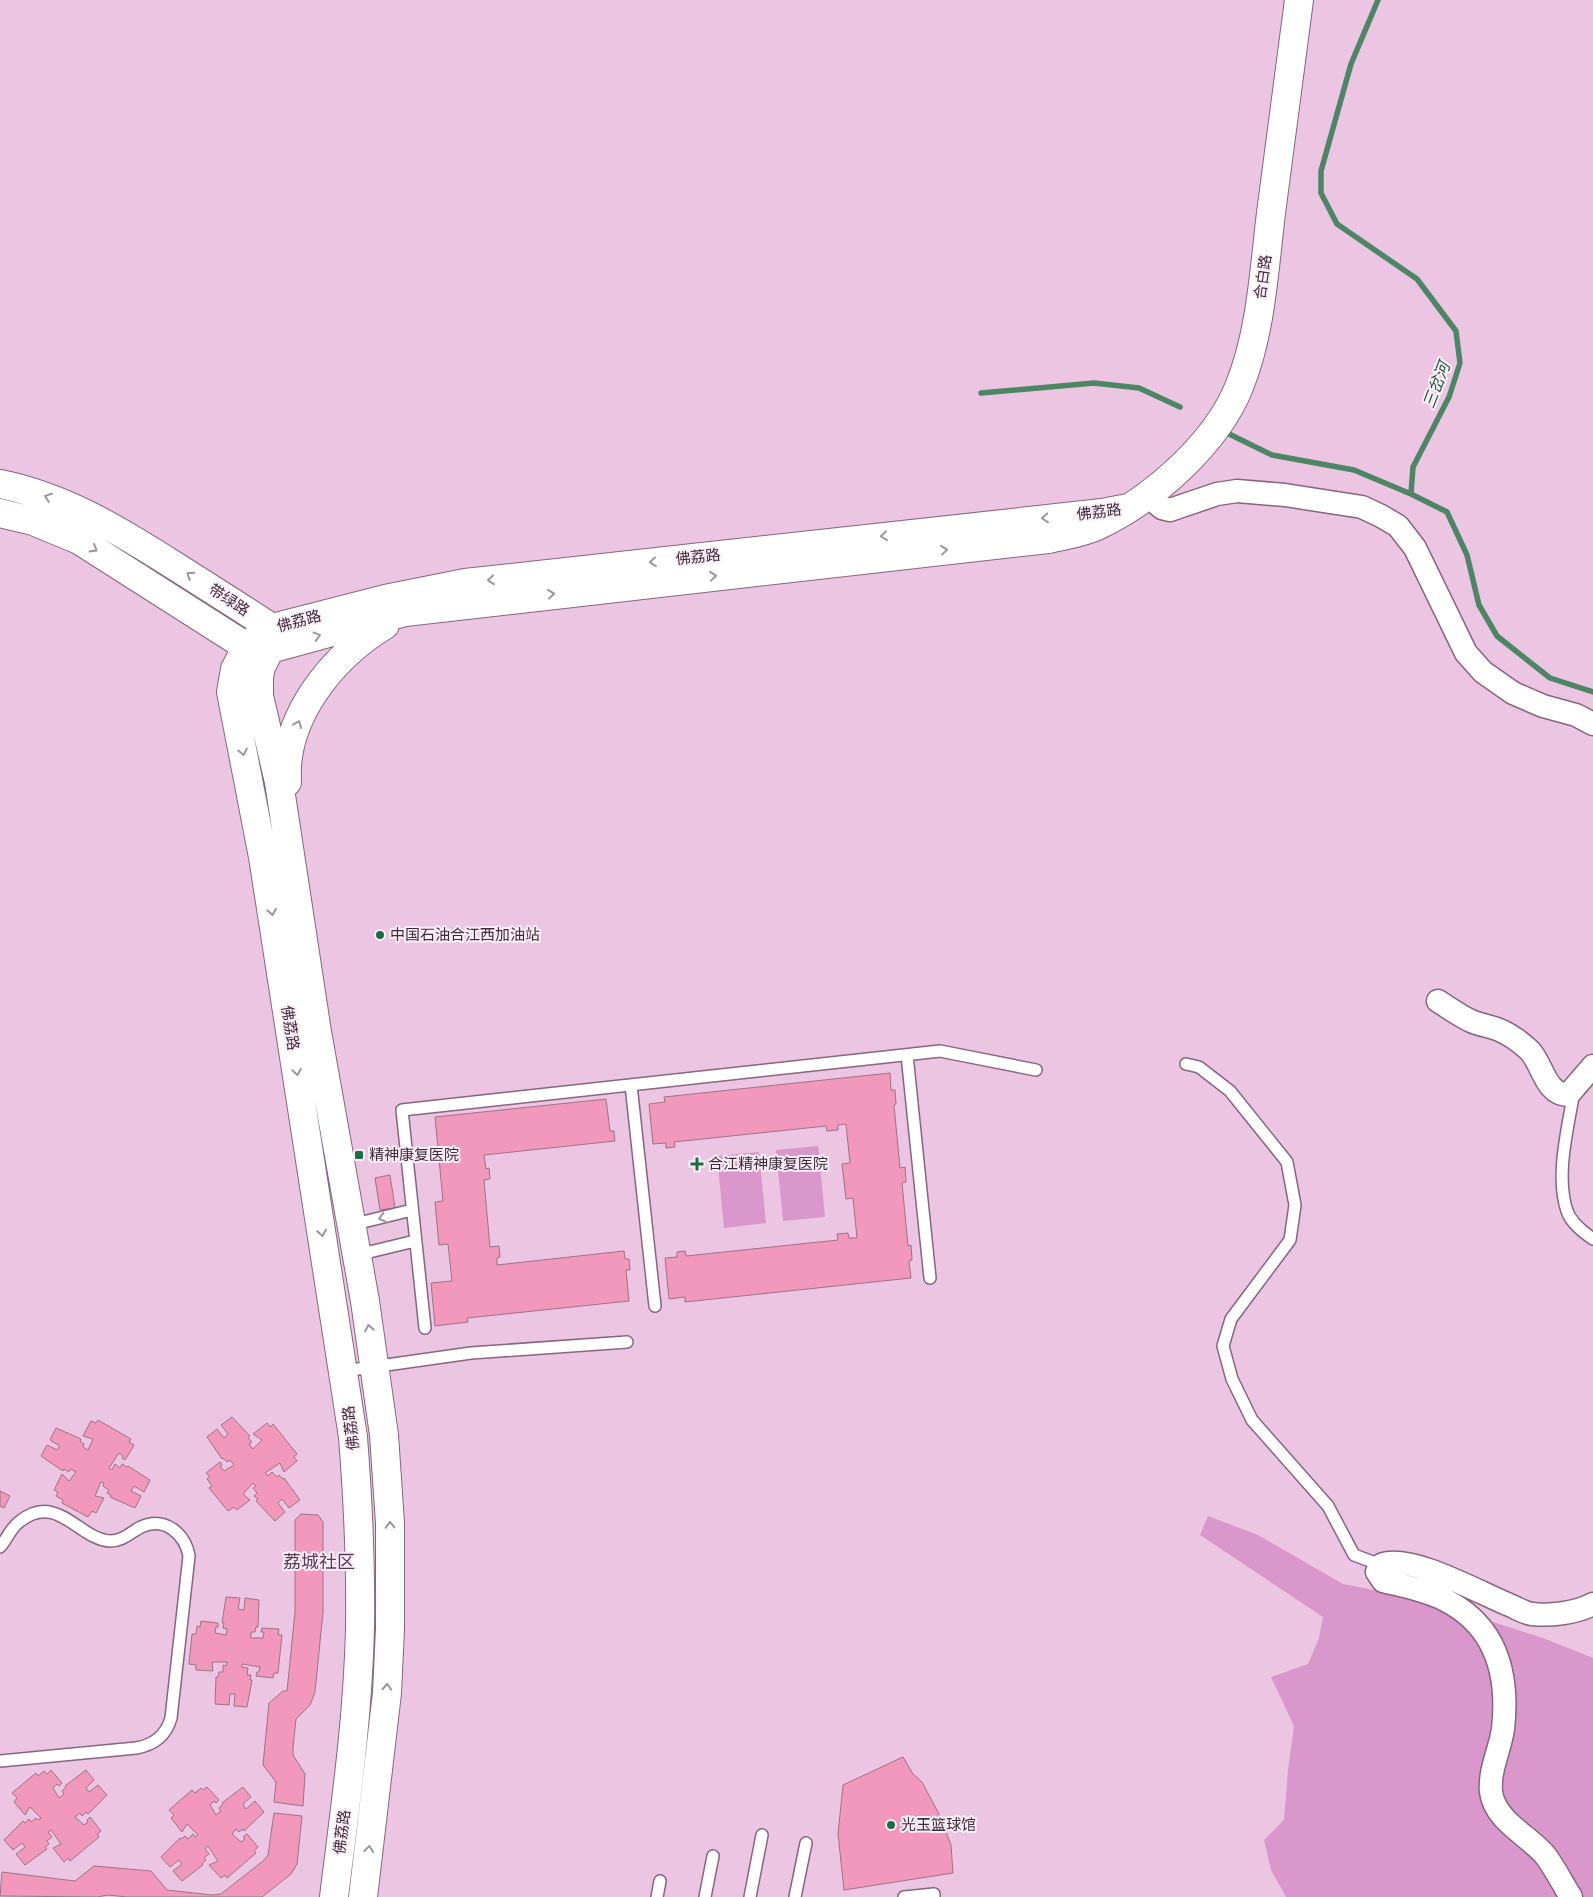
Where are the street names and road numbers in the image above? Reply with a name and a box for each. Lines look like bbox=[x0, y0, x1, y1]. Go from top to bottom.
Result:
street label: 合白路 bbox=[1251, 253, 1274, 300]
street label: 佛荔路 bbox=[1076, 500, 1122, 523]
street label: 佛荔路 bbox=[675, 546, 721, 567]
street label: 带绿路 bbox=[206, 580, 253, 619]
street label: 佛荔路 bbox=[275, 606, 323, 635]
street label: 佛荔路 bbox=[279, 1004, 302, 1051]
street label: 佛荔路 bbox=[339, 1405, 362, 1451]
street label: 佛荔路 bbox=[330, 1809, 353, 1855]

